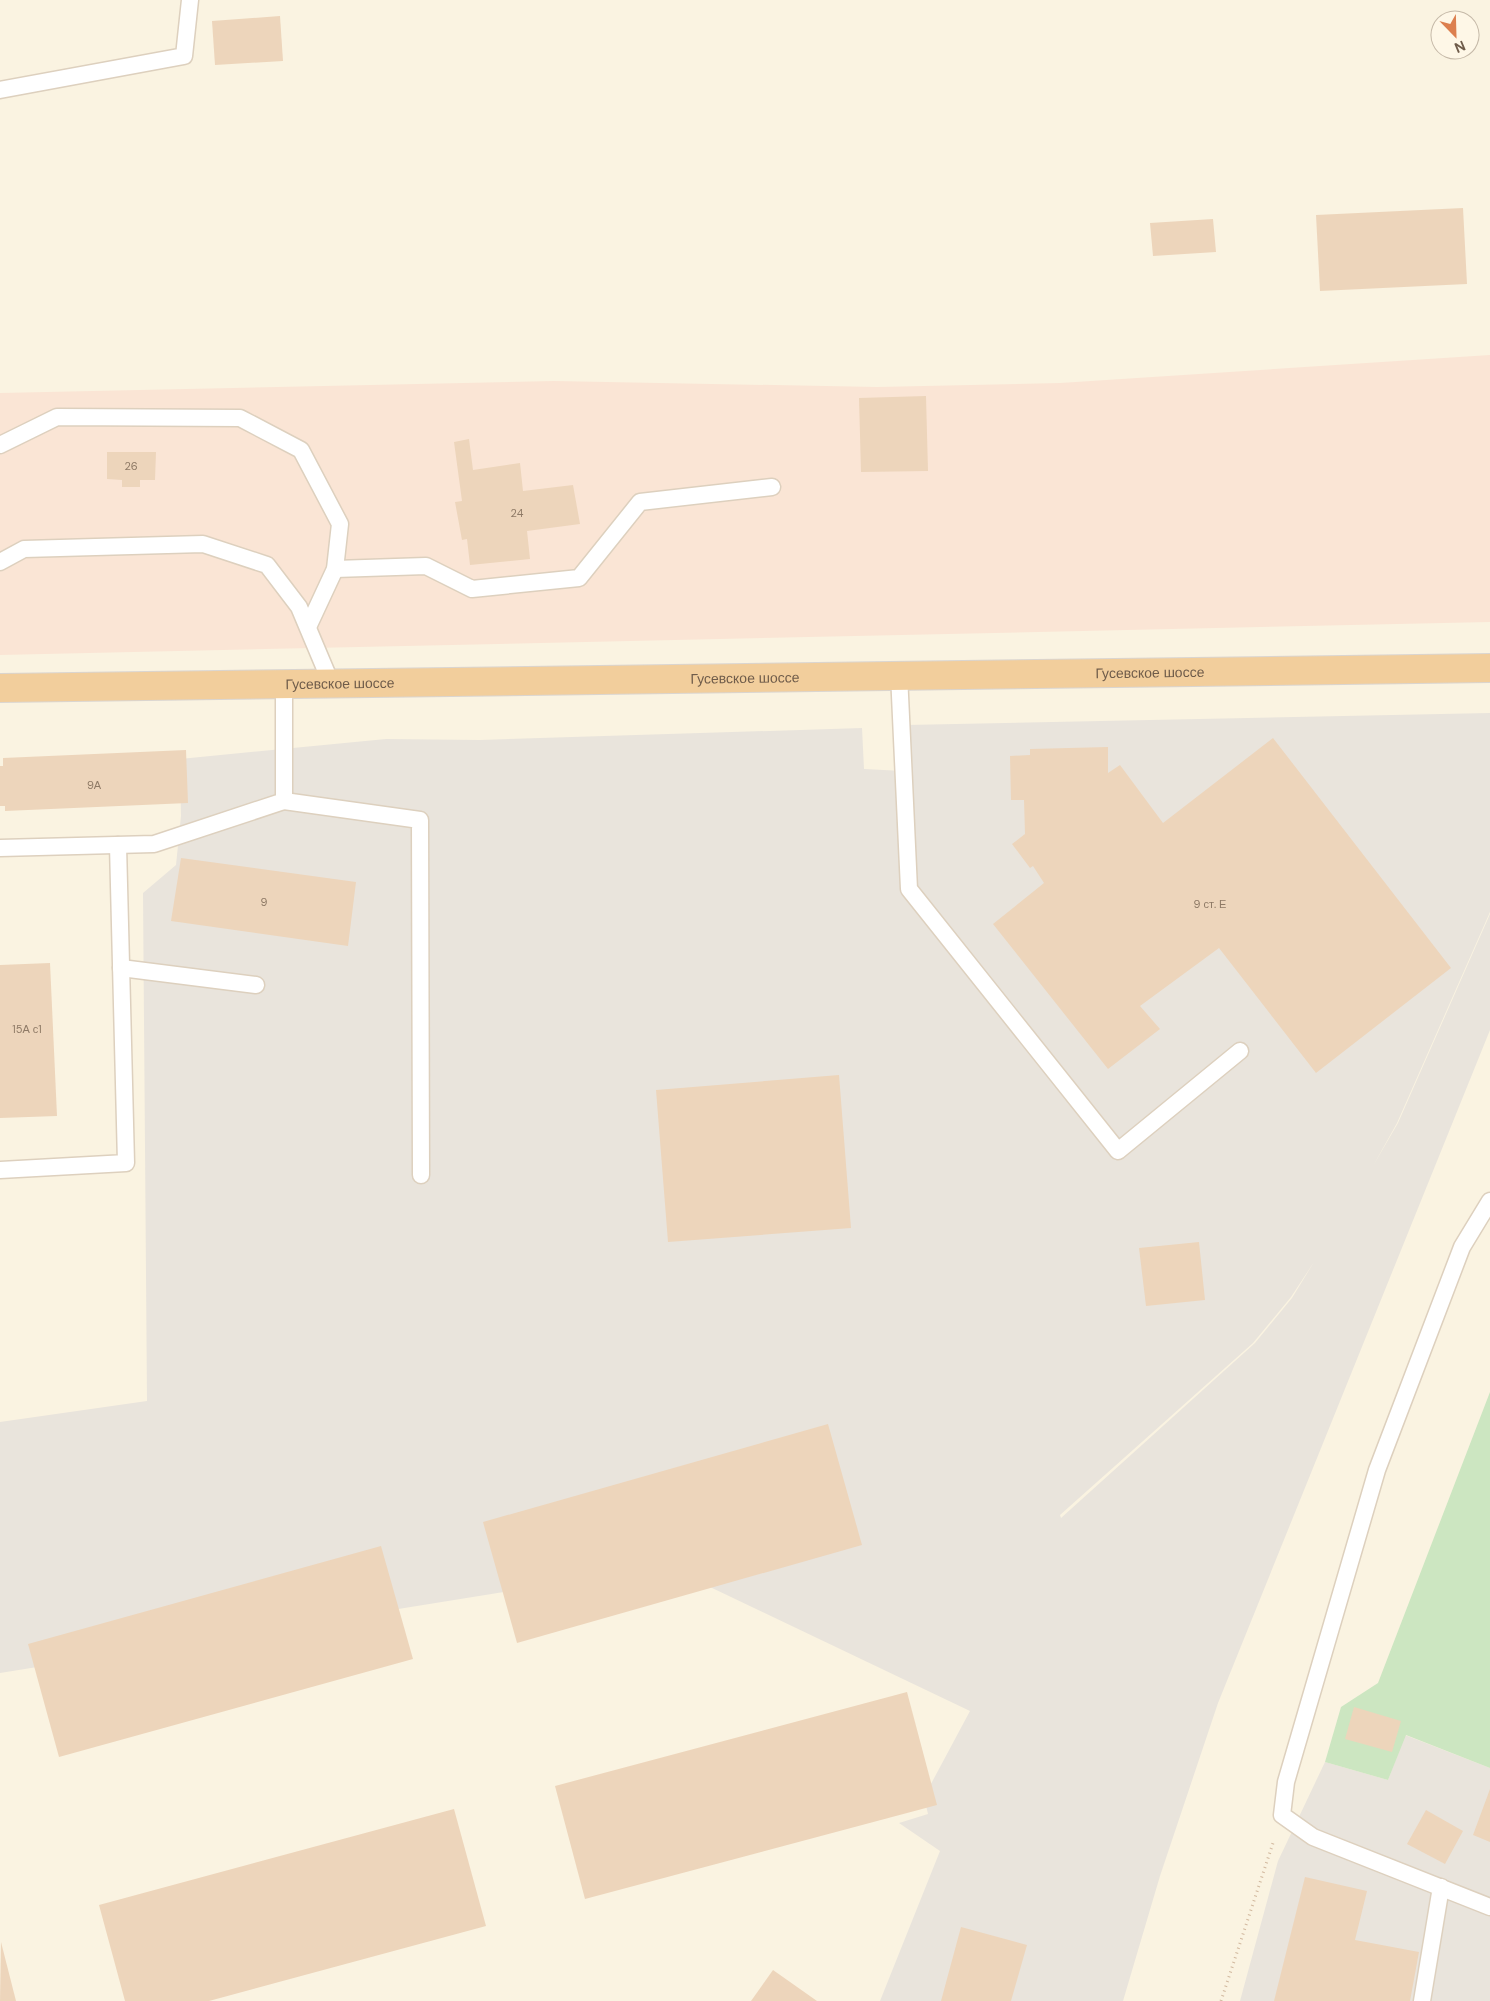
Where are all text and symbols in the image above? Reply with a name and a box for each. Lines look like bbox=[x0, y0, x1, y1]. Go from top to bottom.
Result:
north arrow bbox=[1430, 10, 1480, 60]
text: N bbox=[1452, 37, 1468, 57]
house number: 26 bbox=[124, 459, 138, 473]
house number: 24 bbox=[511, 506, 524, 520]
street label: Гусевское шоссе bbox=[1095, 663, 1205, 682]
street label: Гусевское шоссе bbox=[690, 668, 800, 688]
street label: Гусевское шоссе bbox=[285, 674, 395, 693]
house number: 9А bbox=[87, 778, 102, 792]
house number: 9 bbox=[261, 895, 268, 909]
house number: 9 ст. Е bbox=[1194, 897, 1226, 911]
house number: 15А с1 bbox=[12, 1022, 42, 1036]

